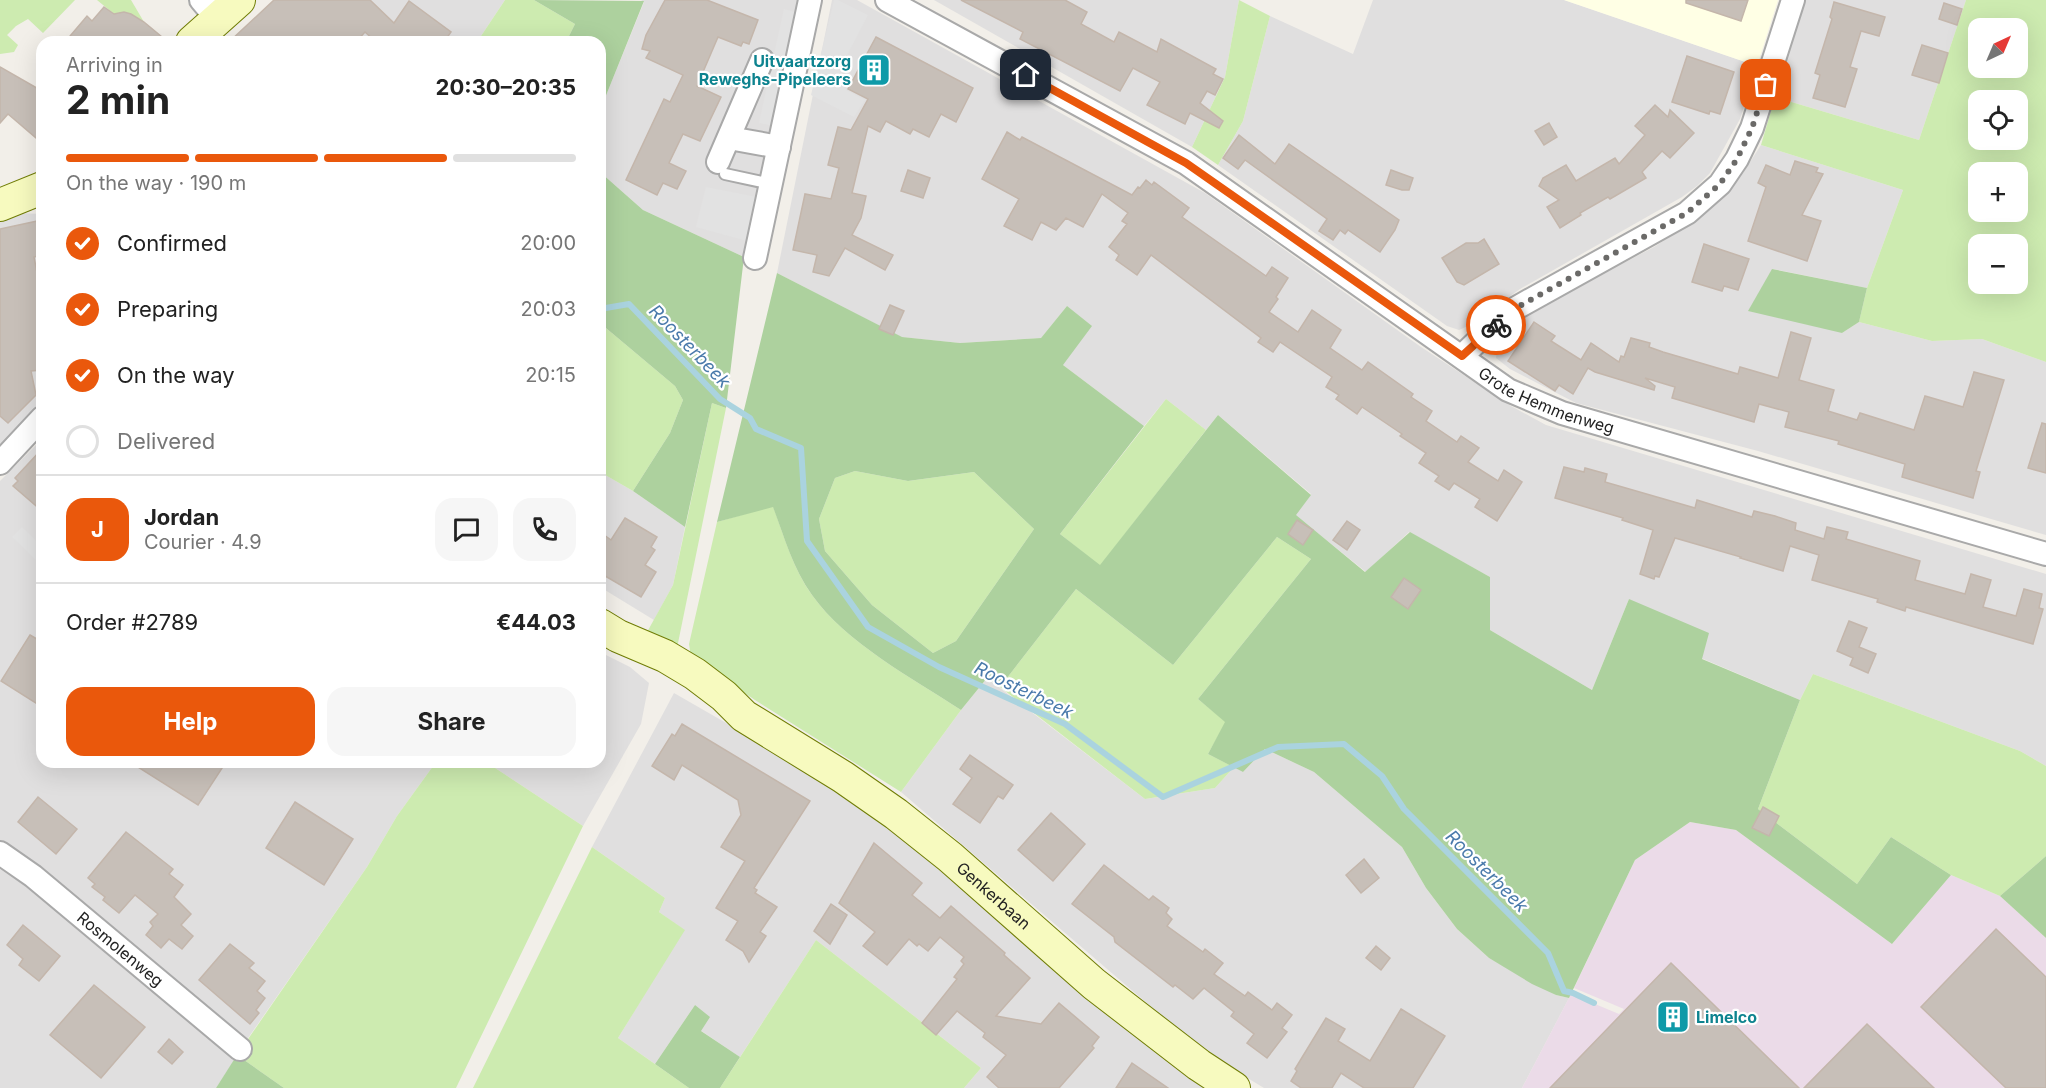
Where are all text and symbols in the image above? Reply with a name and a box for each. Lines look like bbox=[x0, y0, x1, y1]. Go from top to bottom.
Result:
north arrow bbox=[1968, 18, 2028, 78]
map controls bbox=[1968, 18, 2028, 294]
pin bbox=[1000, 49, 1051, 100]
place label: Uitvaartzorg Reweghs-Pipeleers bbox=[699, 51, 851, 89]
building icon: Uitvaartzorg Reweghs-Pipeleers bbox=[856, 52, 892, 88]
text: Arriving in bbox=[66, 53, 163, 77]
icon: home bbox=[1009, 58, 1042, 91]
pin bbox=[1740, 59, 1791, 110]
icon: bag bbox=[1749, 68, 1782, 101]
text: 20:30–20:35 bbox=[436, 74, 576, 100]
text: 2 min bbox=[66, 76, 170, 123]
button: locate bbox=[1968, 90, 2028, 150]
button: + bbox=[1968, 162, 2028, 222]
text: On the way · 190 m bbox=[66, 171, 246, 195]
icon: check bbox=[66, 227, 99, 260]
text: Confirmed bbox=[117, 230, 227, 256]
text: 20:00 bbox=[520, 231, 576, 255]
button: − bbox=[1968, 234, 2028, 294]
icon: check bbox=[66, 293, 99, 326]
courier bbox=[1466, 295, 1526, 355]
text: Preparing bbox=[117, 296, 218, 322]
text: 20:03 bbox=[520, 297, 576, 321]
water label: Roosterbeek bbox=[645, 300, 736, 393]
icon: bike bbox=[1480, 309, 1513, 342]
icon: check bbox=[66, 359, 99, 392]
text: On the way bbox=[117, 362, 235, 388]
street label: Grote Hemmenweg bbox=[1475, 362, 1617, 438]
text: 20:15 bbox=[525, 363, 576, 387]
text: Delivered bbox=[117, 428, 215, 454]
button: chat bbox=[435, 498, 498, 561]
button: phone bbox=[513, 498, 576, 561]
text: Jordan bbox=[144, 504, 219, 530]
text: J bbox=[91, 516, 104, 542]
text: Courier · 4.9 bbox=[144, 530, 262, 554]
text: Order #2789 bbox=[66, 609, 198, 635]
text: €44.03 bbox=[496, 609, 576, 635]
water label: Roosterbeek bbox=[971, 657, 1078, 723]
button: Help bbox=[66, 687, 315, 756]
button: Share bbox=[327, 687, 576, 756]
water label: Roosterbeek bbox=[1442, 826, 1533, 917]
street label: Genkerbaan bbox=[952, 858, 1035, 933]
street label: Rosmolenweg bbox=[73, 907, 168, 991]
building icon: Limelco bbox=[1655, 999, 1691, 1035]
place label: Limelco bbox=[1696, 1007, 1757, 1027]

